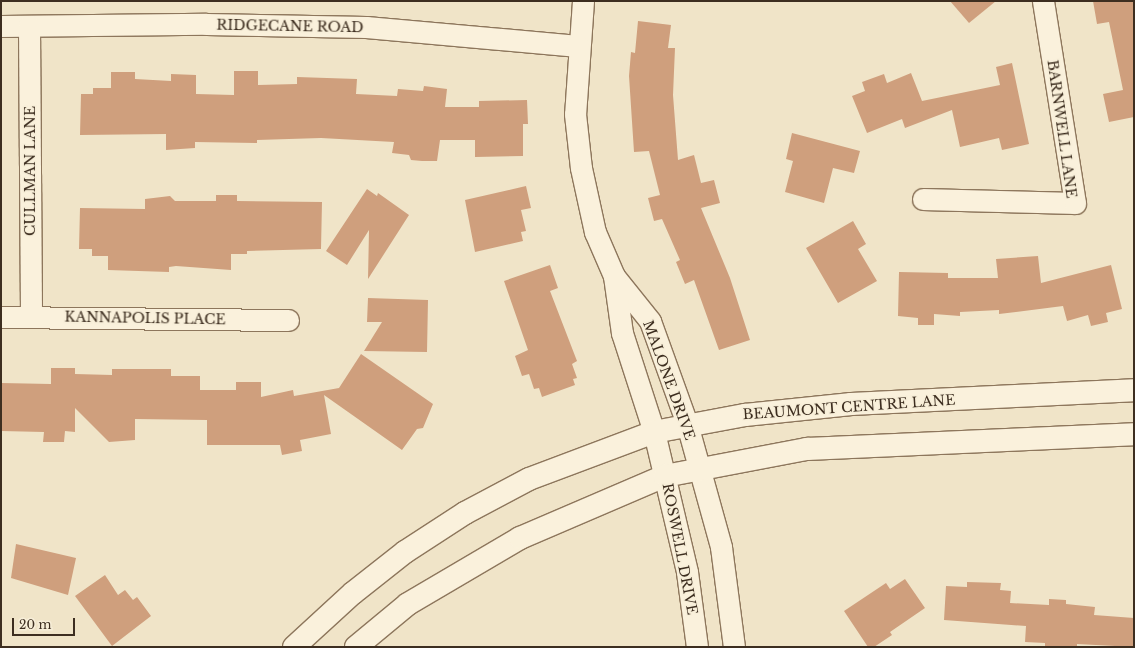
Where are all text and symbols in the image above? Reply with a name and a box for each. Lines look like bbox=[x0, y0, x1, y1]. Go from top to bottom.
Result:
street label: RIDGECANE ROAD bbox=[216, 16, 364, 36]
street label: BARNWELL LANE bbox=[1044, 59, 1080, 199]
street label: CULLMAN LANE bbox=[22, 106, 38, 236]
street label: KANNAPOLIS PLACE bbox=[64, 308, 226, 328]
street label: MALONE DRIVE bbox=[640, 318, 698, 442]
street label: BEAUMONT CENTRE LANE bbox=[742, 391, 956, 423]
street label: ROSWELL DRIVE bbox=[659, 482, 701, 616]
scale bar bbox=[14, 610, 77, 636]
text: 20 m bbox=[19, 617, 51, 632]

